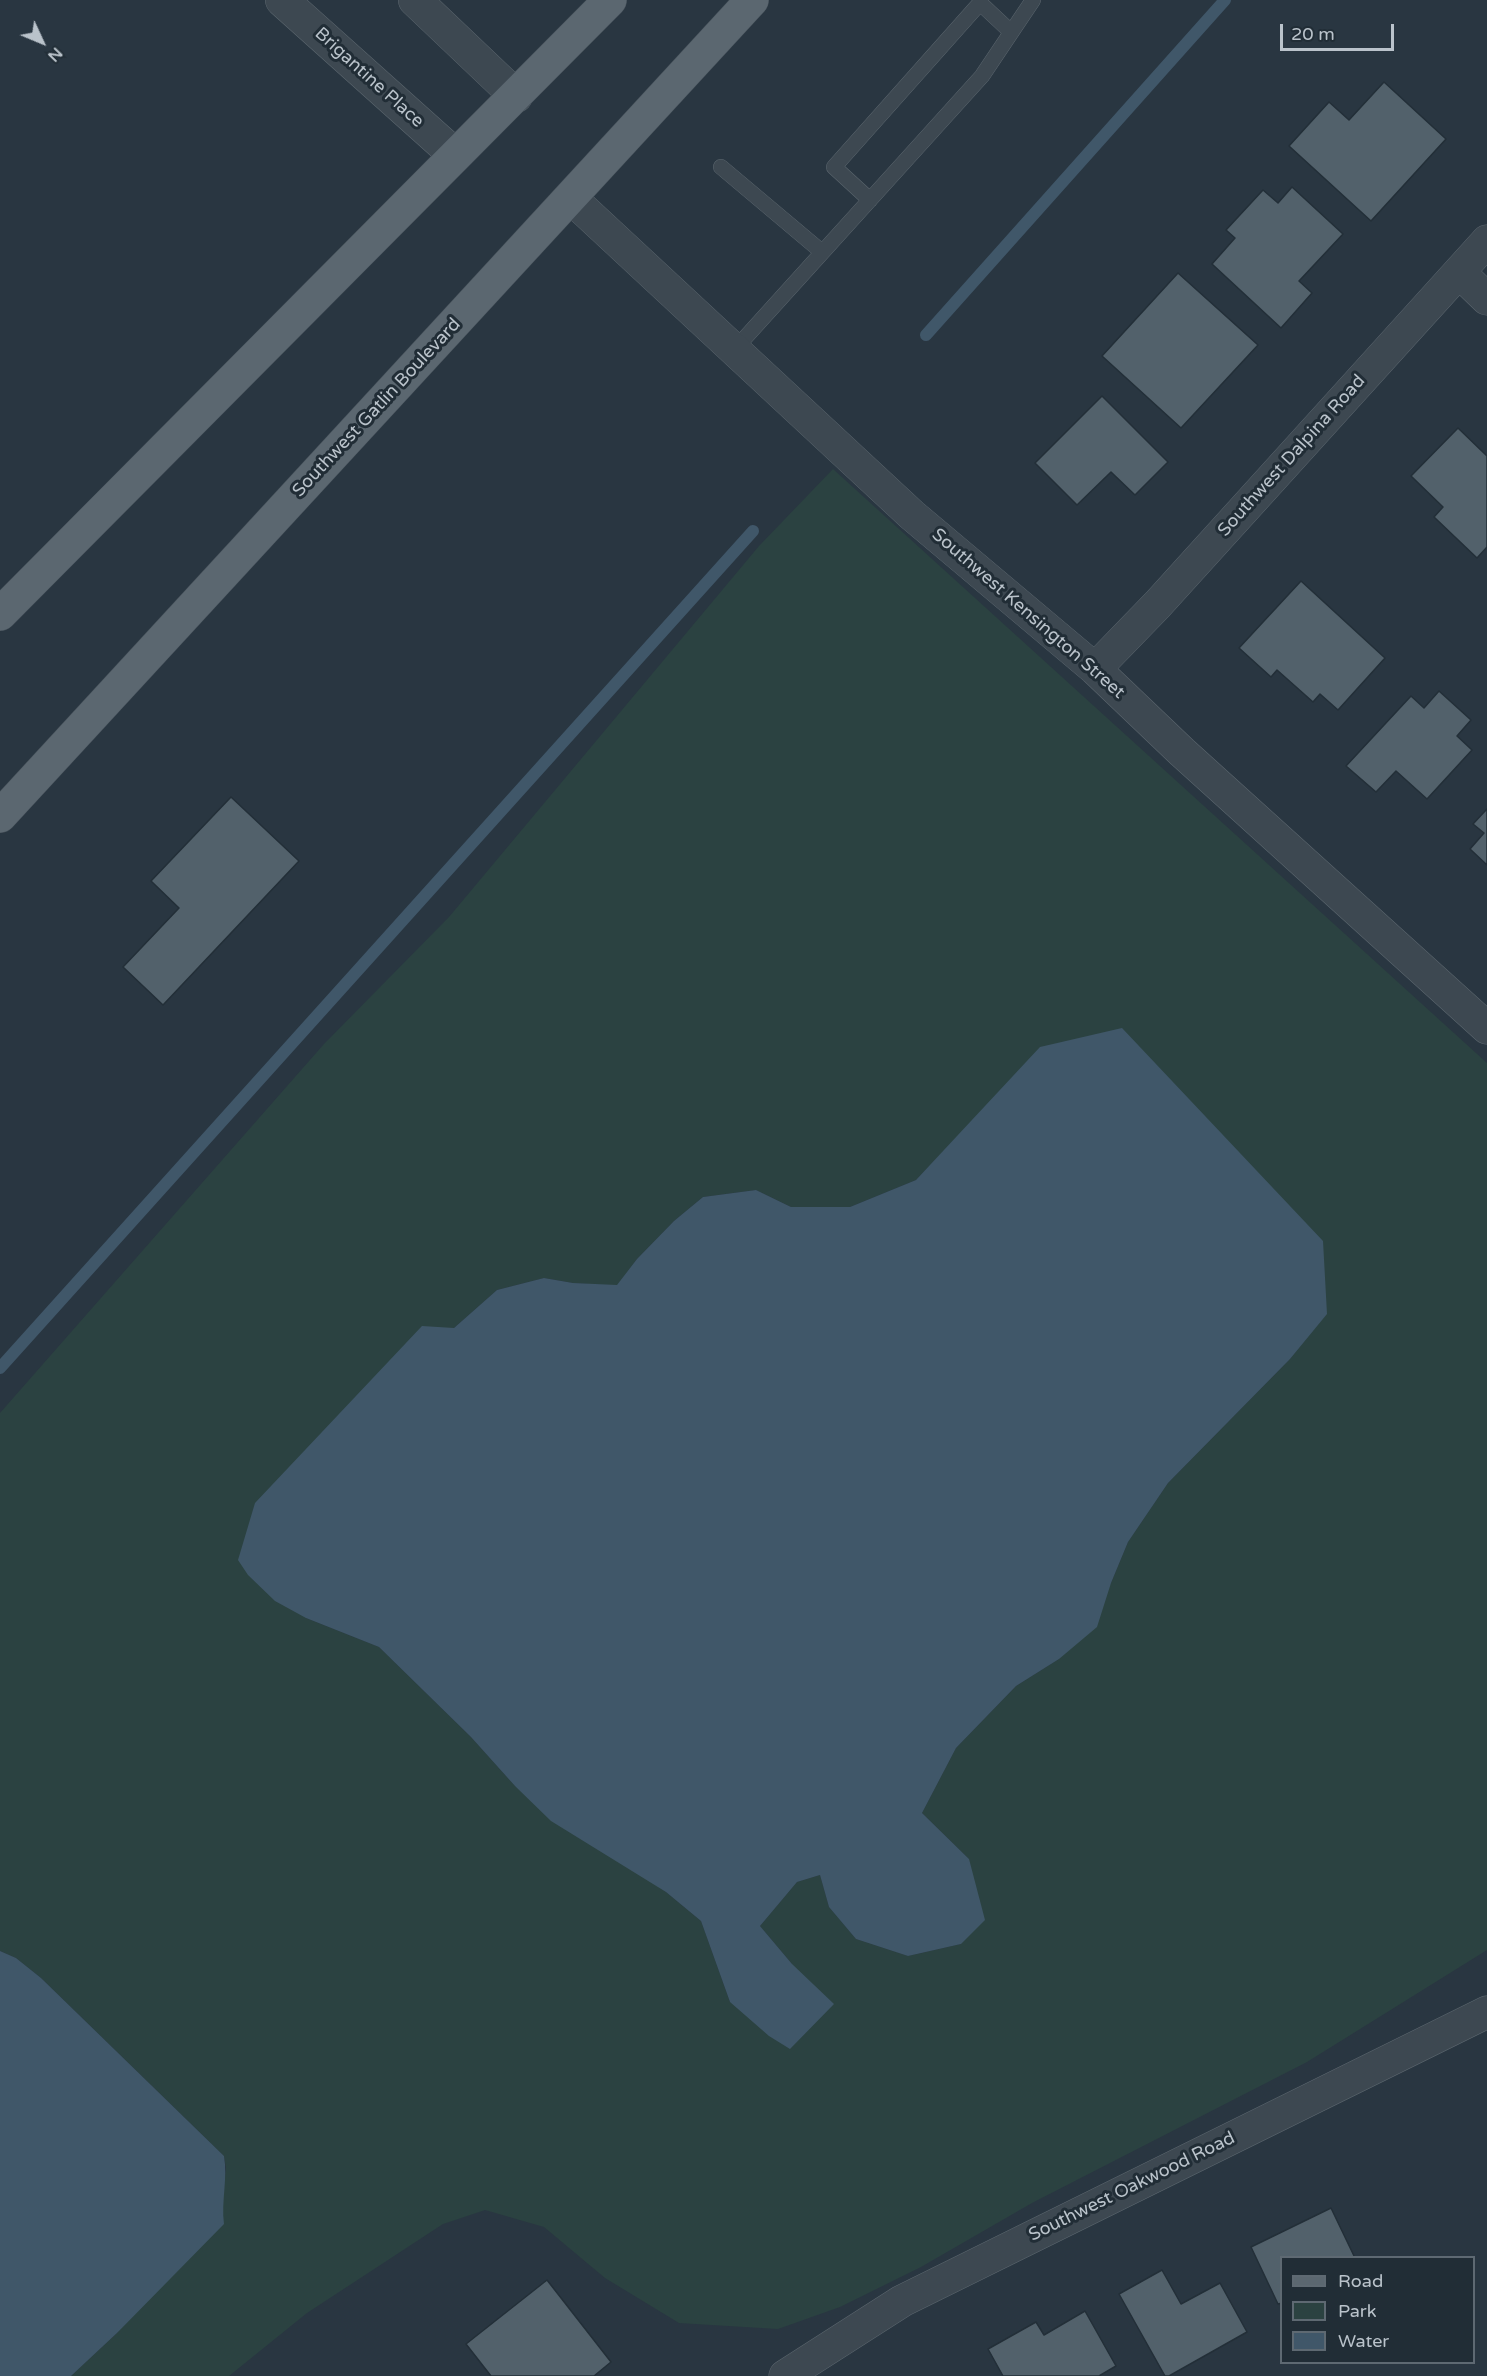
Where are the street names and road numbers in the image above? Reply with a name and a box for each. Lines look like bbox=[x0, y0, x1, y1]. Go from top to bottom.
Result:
street label: Brigantine Place bbox=[310, 23, 428, 133]
street label: Southwest Gatlin Boulevard bbox=[288, 314, 466, 502]
street label: Southwest Dalpina Road bbox=[1214, 371, 1370, 541]
street label: Southwest Kensington Street bbox=[927, 524, 1129, 704]
street label: Southwest Oakwood Road bbox=[1025, 2128, 1239, 2246]

